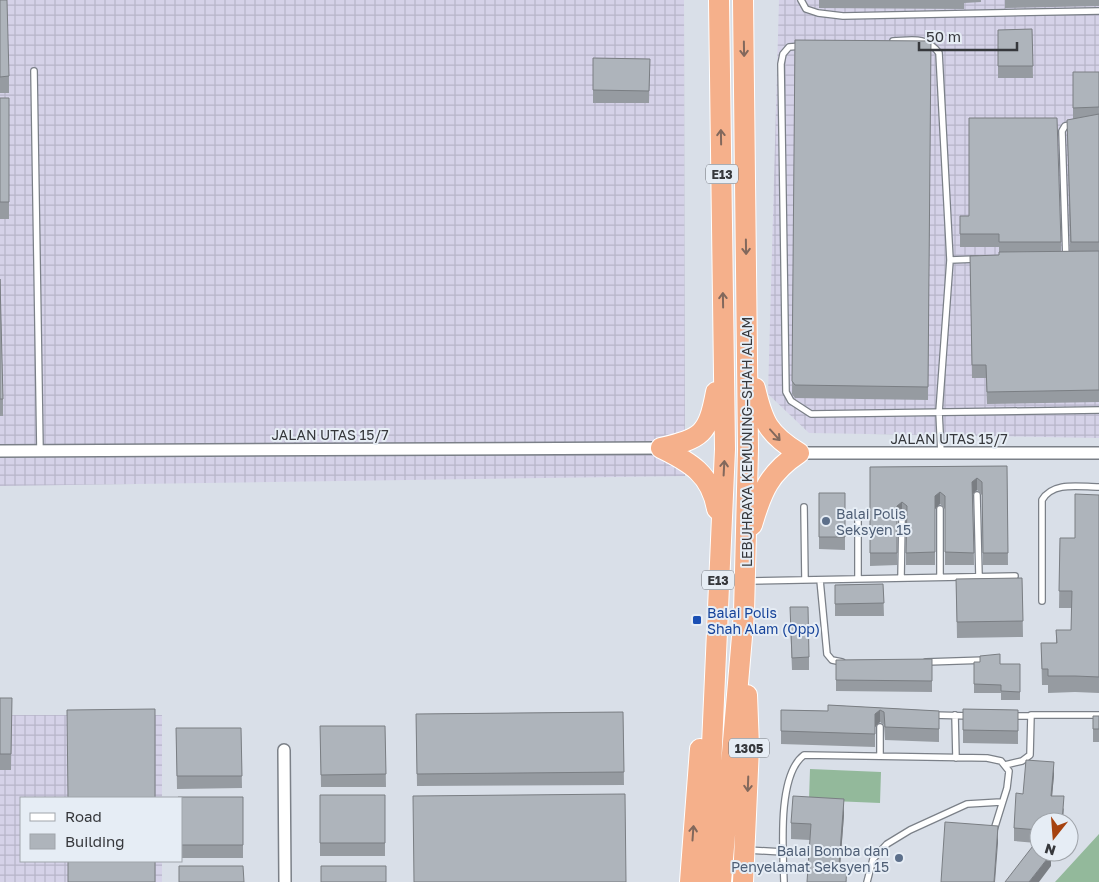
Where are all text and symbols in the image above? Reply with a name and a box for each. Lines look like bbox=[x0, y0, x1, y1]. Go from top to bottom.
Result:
scale bar bbox=[919, 20, 1016, 52]
text: 50 m bbox=[926, 27, 961, 45]
one-way arrow bbox=[739, 40, 748, 56]
one-way arrow bbox=[716, 129, 726, 146]
road number: E13 bbox=[706, 164, 738, 183]
one-way arrow bbox=[741, 239, 751, 255]
one-way arrow bbox=[719, 292, 728, 308]
street label: LEBUHRAYA KEMUNING–SHAH ALAM bbox=[738, 317, 755, 567]
street label: JALAN UTAS 15/7 bbox=[271, 426, 389, 443]
one-way arrow bbox=[769, 428, 780, 441]
street label: JALAN UTAS 15/7 bbox=[890, 430, 1008, 447]
one-way arrow bbox=[719, 460, 728, 476]
place label: Balai Polis Seksyen 15 bbox=[836, 505, 911, 538]
marker: Balai Polis Seksyen 15 bbox=[820, 515, 832, 527]
road number: E13 bbox=[702, 570, 734, 590]
place label: Balai Polis Shah Alam (Opp) bbox=[707, 604, 820, 637]
marker: Balai Polis Shah Alam (Opp) bbox=[691, 614, 703, 626]
road number: 1305 bbox=[729, 738, 769, 758]
one-way arrow bbox=[743, 776, 753, 792]
legend bbox=[20, 797, 182, 862]
text: Road bbox=[65, 807, 102, 825]
north arrow bbox=[1029, 812, 1079, 862]
one-way arrow bbox=[688, 826, 698, 842]
text: Building bbox=[65, 832, 125, 850]
text: N bbox=[1042, 840, 1058, 860]
place label: Balai Bomba dan Penyelamat Seksyen 15 bbox=[731, 842, 889, 875]
marker: Balai Bomba dan Penyelamat Seksyen 15 bbox=[893, 852, 905, 864]

